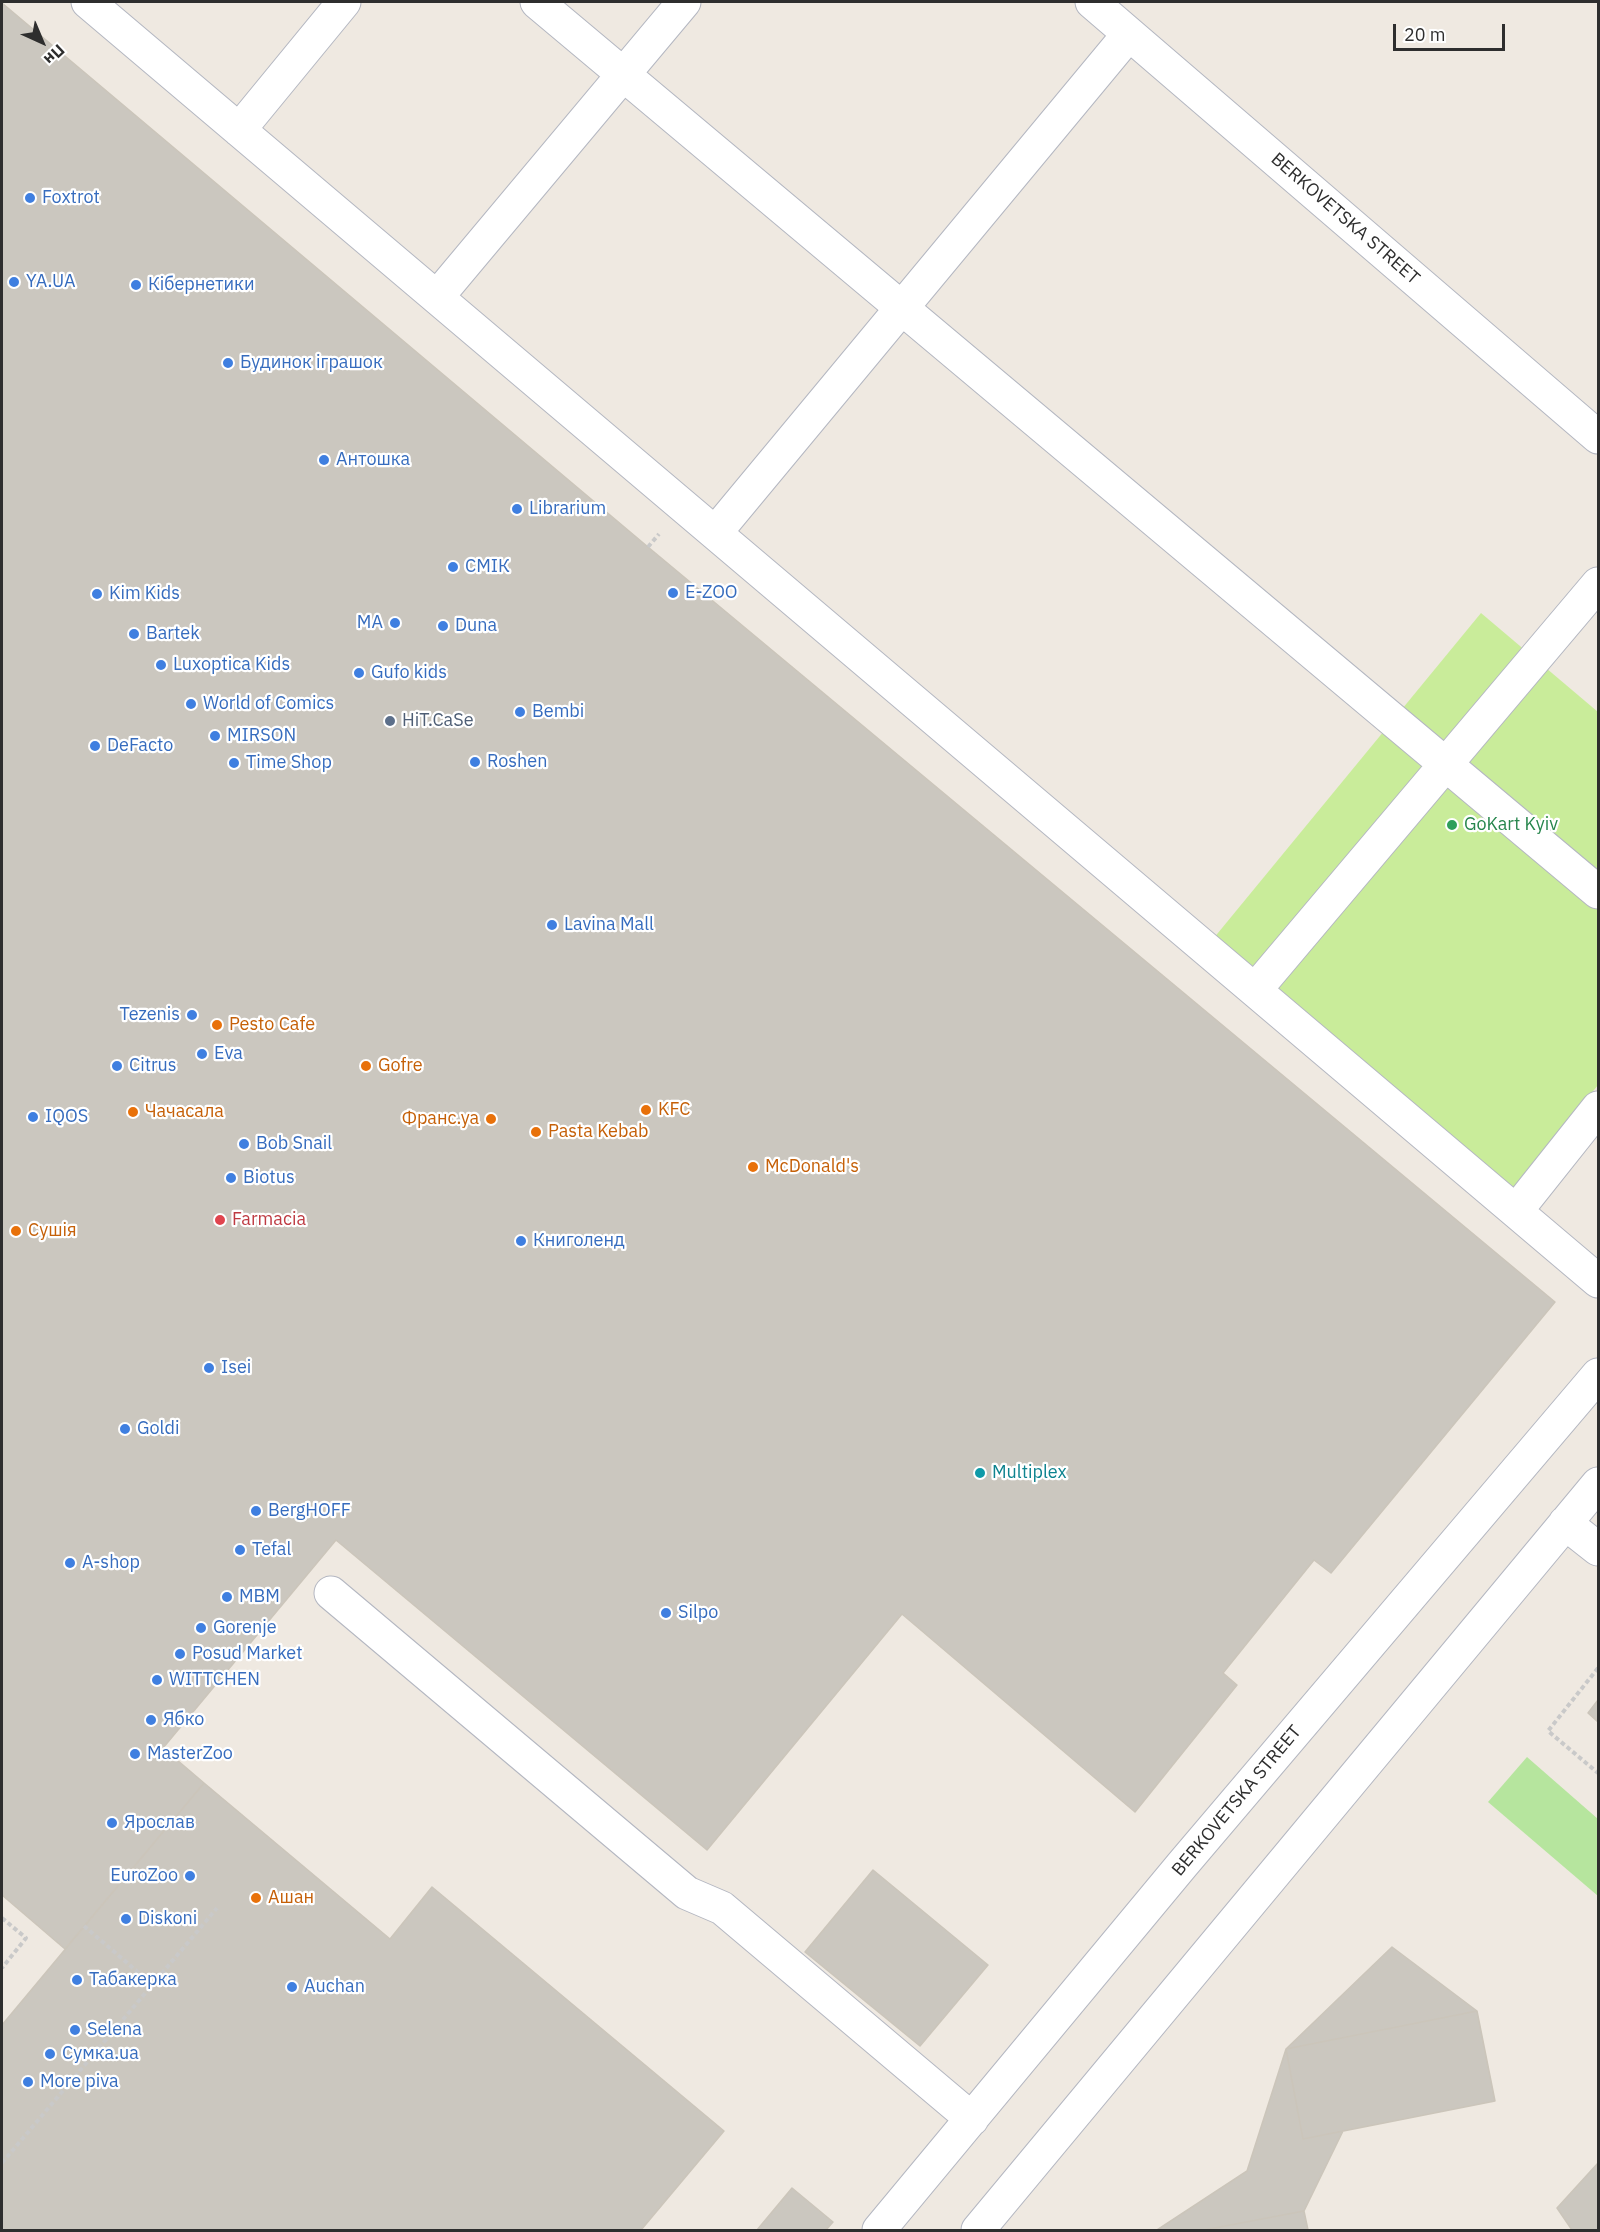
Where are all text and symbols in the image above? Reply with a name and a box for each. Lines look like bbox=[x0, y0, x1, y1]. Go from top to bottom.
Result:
north arrow bbox=[12, 12, 72, 72]
scale bar bbox=[1396, 12, 1508, 50]
text: 20 m bbox=[1404, 23, 1446, 46]
text: Пн bbox=[40, 40, 69, 69]
street label: BERKOVETSKA STREET bbox=[1266, 149, 1424, 289]
place label: Foxtrot bbox=[42, 187, 100, 209]
marker: Foxtrot bbox=[23, 191, 37, 205]
place label: YA.UA bbox=[26, 271, 76, 293]
place label: Кібернетики bbox=[148, 274, 255, 296]
marker: YA.UA bbox=[7, 275, 21, 289]
marker: Кібернетики bbox=[129, 278, 143, 292]
place label: Будинок іграшок bbox=[240, 352, 383, 374]
marker: Будинок іграшок bbox=[221, 356, 235, 370]
place label: Антошка bbox=[336, 449, 410, 471]
marker: Антошка bbox=[317, 453, 331, 467]
place label: Librarium bbox=[529, 498, 606, 520]
marker: Librarium bbox=[510, 502, 524, 516]
place label: СМІК bbox=[465, 556, 510, 578]
marker: СМІК bbox=[446, 560, 460, 574]
place label: E-ZOO bbox=[685, 582, 738, 604]
place label: Kim Kids bbox=[109, 583, 180, 605]
marker: E-ZOO bbox=[666, 586, 680, 600]
marker: Kim Kids bbox=[90, 587, 104, 601]
place label: МА bbox=[357, 612, 383, 634]
place label: Duna bbox=[455, 615, 497, 637]
marker: МА bbox=[388, 616, 402, 630]
marker: Duna bbox=[436, 619, 450, 633]
place label: Bartek bbox=[146, 623, 200, 645]
marker: Bartek bbox=[127, 627, 141, 641]
place label: Luxoptica Kids bbox=[173, 654, 290, 676]
marker: Luxoptica Kids bbox=[154, 658, 168, 672]
place label: Gufo kids bbox=[371, 662, 447, 684]
marker: Gufo kids bbox=[352, 666, 366, 680]
place label: World of Comics bbox=[203, 693, 334, 715]
marker: World of Comics bbox=[184, 697, 198, 711]
place label: Bembi bbox=[532, 701, 584, 723]
marker: Bembi bbox=[513, 705, 527, 719]
place label: HiT.CaSe bbox=[402, 710, 474, 732]
marker: HiT.CaSe bbox=[383, 714, 397, 728]
place label: MIRSON bbox=[227, 725, 296, 747]
marker: MIRSON bbox=[208, 729, 222, 743]
place label: DeFacto bbox=[107, 735, 173, 757]
marker: DeFacto bbox=[88, 739, 102, 753]
place label: Roshen bbox=[487, 751, 547, 773]
place label: Time Shop bbox=[246, 752, 332, 774]
marker: Roshen bbox=[468, 755, 482, 769]
marker: Time Shop bbox=[227, 756, 241, 770]
place label: GoKart Kyiv bbox=[1464, 814, 1558, 836]
marker: GoKart Kyiv bbox=[1445, 818, 1459, 832]
place label: Lavina Mall bbox=[564, 914, 654, 936]
marker: Lavina Mall bbox=[545, 918, 559, 932]
place label: Tezenis bbox=[120, 1004, 180, 1026]
marker: Tezenis bbox=[185, 1008, 199, 1022]
place label: Pesto Cafe bbox=[229, 1014, 315, 1036]
marker: Pesto Cafe bbox=[210, 1018, 224, 1032]
place label: Eva bbox=[214, 1043, 243, 1065]
marker: Eva bbox=[195, 1047, 209, 1061]
place label: Citrus bbox=[129, 1055, 177, 1077]
place label: Gofre bbox=[378, 1055, 423, 1077]
marker: Citrus bbox=[110, 1059, 124, 1073]
marker: Gofre bbox=[359, 1059, 373, 1073]
place label: KFC bbox=[658, 1099, 690, 1121]
place label: Чачасала bbox=[145, 1101, 224, 1123]
marker: KFC bbox=[639, 1103, 653, 1117]
marker: Чачасала bbox=[126, 1105, 140, 1119]
place label: IQOS bbox=[45, 1106, 88, 1128]
place label: Франс.уа bbox=[402, 1108, 479, 1130]
marker: IQOS bbox=[26, 1110, 40, 1124]
marker: Франс.уа bbox=[484, 1112, 498, 1126]
place label: Pasta Kebab bbox=[548, 1121, 648, 1143]
marker: Pasta Kebab bbox=[529, 1125, 543, 1139]
place label: Bob Snail bbox=[256, 1133, 332, 1155]
marker: Bob Snail bbox=[237, 1137, 251, 1151]
place label: McDonald's bbox=[765, 1156, 859, 1178]
marker: McDonald's bbox=[746, 1160, 760, 1174]
place label: Biotus bbox=[243, 1167, 295, 1189]
marker: Biotus bbox=[224, 1171, 238, 1185]
place label: Farmacia bbox=[232, 1209, 306, 1231]
marker: Farmacia bbox=[213, 1213, 227, 1227]
place label: Сушія bbox=[28, 1220, 77, 1242]
marker: Сушія bbox=[9, 1224, 23, 1238]
place label: Книголенд bbox=[533, 1230, 625, 1252]
marker: Книголенд bbox=[514, 1234, 528, 1248]
place label: Isei bbox=[221, 1357, 251, 1379]
marker: Isei bbox=[202, 1361, 216, 1375]
place label: Goldi bbox=[137, 1418, 179, 1440]
marker: Goldi bbox=[118, 1422, 132, 1436]
place label: Multiplex bbox=[992, 1462, 1067, 1484]
marker: Multiplex bbox=[973, 1466, 987, 1480]
place label: BergHOFF bbox=[268, 1500, 351, 1522]
marker: BergHOFF bbox=[249, 1504, 263, 1518]
place label: Tefal bbox=[252, 1539, 291, 1561]
marker: Tefal bbox=[233, 1543, 247, 1557]
place label: A-shop bbox=[82, 1552, 140, 1574]
marker: A-shop bbox=[63, 1556, 77, 1570]
place label: MBM bbox=[239, 1586, 280, 1608]
marker: MBM bbox=[220, 1590, 234, 1604]
place label: Silpo bbox=[678, 1602, 718, 1624]
marker: Silpo bbox=[659, 1606, 673, 1620]
place label: Gorenje bbox=[213, 1617, 277, 1639]
marker: Gorenje bbox=[194, 1621, 208, 1635]
place label: Posud Market bbox=[192, 1643, 303, 1665]
marker: Posud Market bbox=[173, 1647, 187, 1661]
place label: WITTCHEN bbox=[169, 1669, 260, 1691]
marker: WITTCHEN bbox=[150, 1673, 164, 1687]
place label: Ябко bbox=[163, 1709, 204, 1731]
marker: Ябко bbox=[144, 1713, 158, 1727]
street label: BERKOVETSKA STREET bbox=[1168, 1721, 1306, 1881]
place label: MasterZoo bbox=[147, 1743, 233, 1765]
marker: MasterZoo bbox=[128, 1747, 142, 1761]
place label: Ярослав bbox=[124, 1812, 195, 1834]
marker: Ярослав bbox=[105, 1816, 119, 1830]
place label: EuroZoo bbox=[110, 1865, 178, 1887]
marker: EuroZoo bbox=[183, 1869, 197, 1883]
place label: Ашан bbox=[268, 1887, 314, 1909]
marker: Ашан bbox=[249, 1891, 263, 1905]
place label: Diskoni bbox=[138, 1908, 197, 1930]
marker: Diskoni bbox=[119, 1912, 133, 1926]
place label: Табакерка bbox=[89, 1969, 177, 1991]
marker: Табакерка bbox=[70, 1973, 84, 1987]
place label: Auchan bbox=[304, 1976, 365, 1998]
marker: Auchan bbox=[285, 1980, 299, 1994]
place label: Selena bbox=[87, 2019, 142, 2041]
marker: Selena bbox=[68, 2023, 82, 2037]
place label: Сумка.ua bbox=[62, 2043, 139, 2065]
marker: Сумка.ua bbox=[43, 2047, 57, 2061]
place label: More piva bbox=[40, 2071, 119, 2093]
marker: More piva bbox=[21, 2075, 35, 2089]

